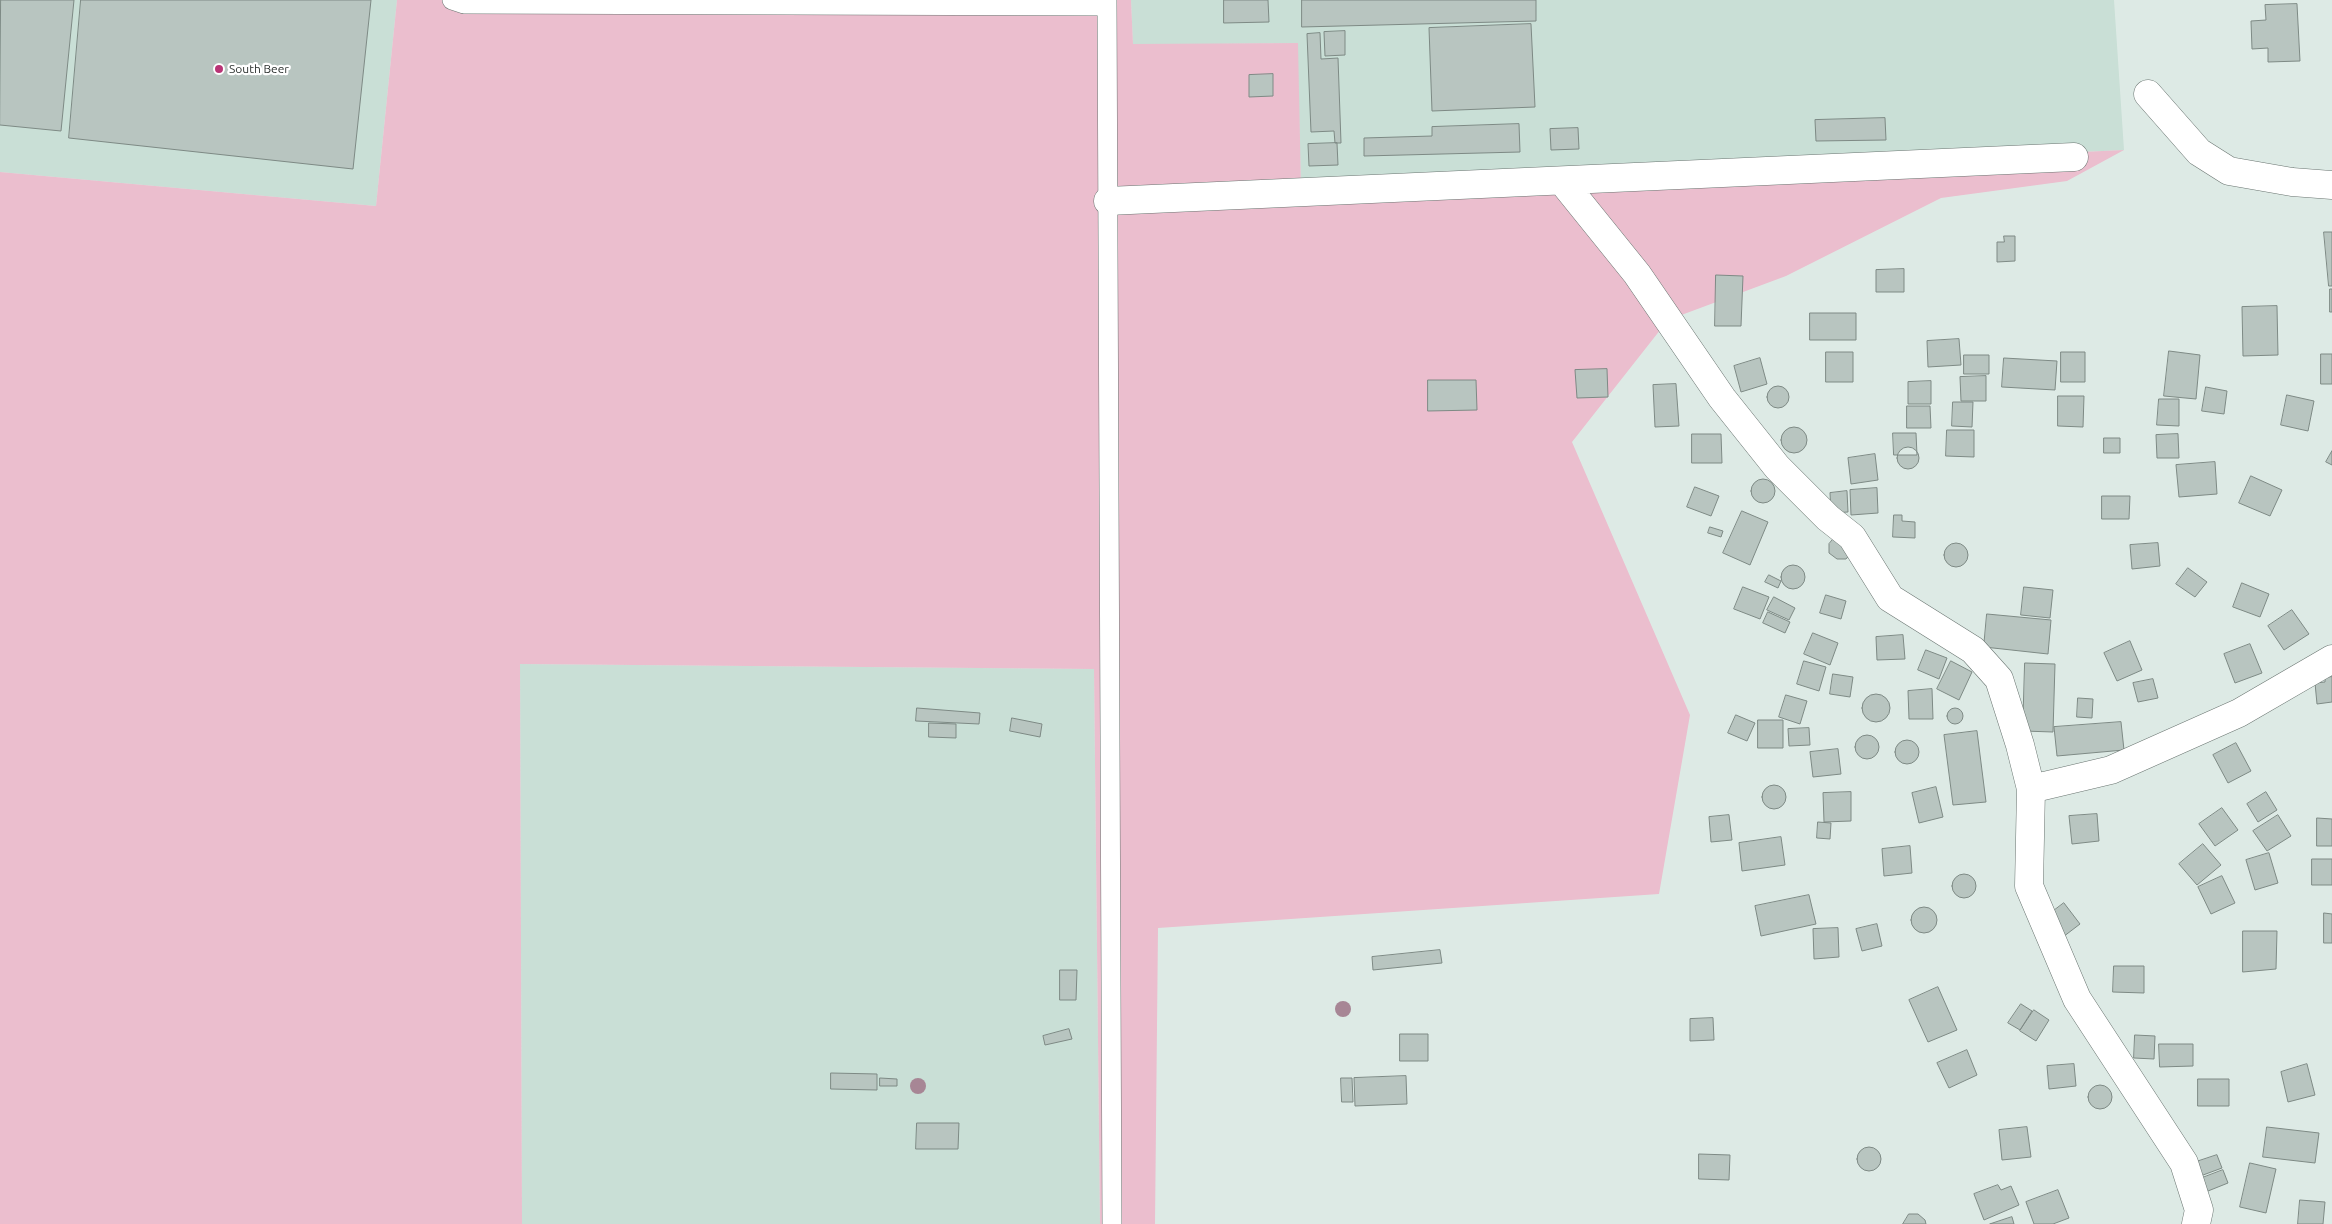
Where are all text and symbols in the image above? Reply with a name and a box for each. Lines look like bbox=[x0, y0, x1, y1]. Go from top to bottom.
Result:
place label: South Beer bbox=[229, 62, 289, 76]
marker: South Beer bbox=[213, 63, 225, 75]

